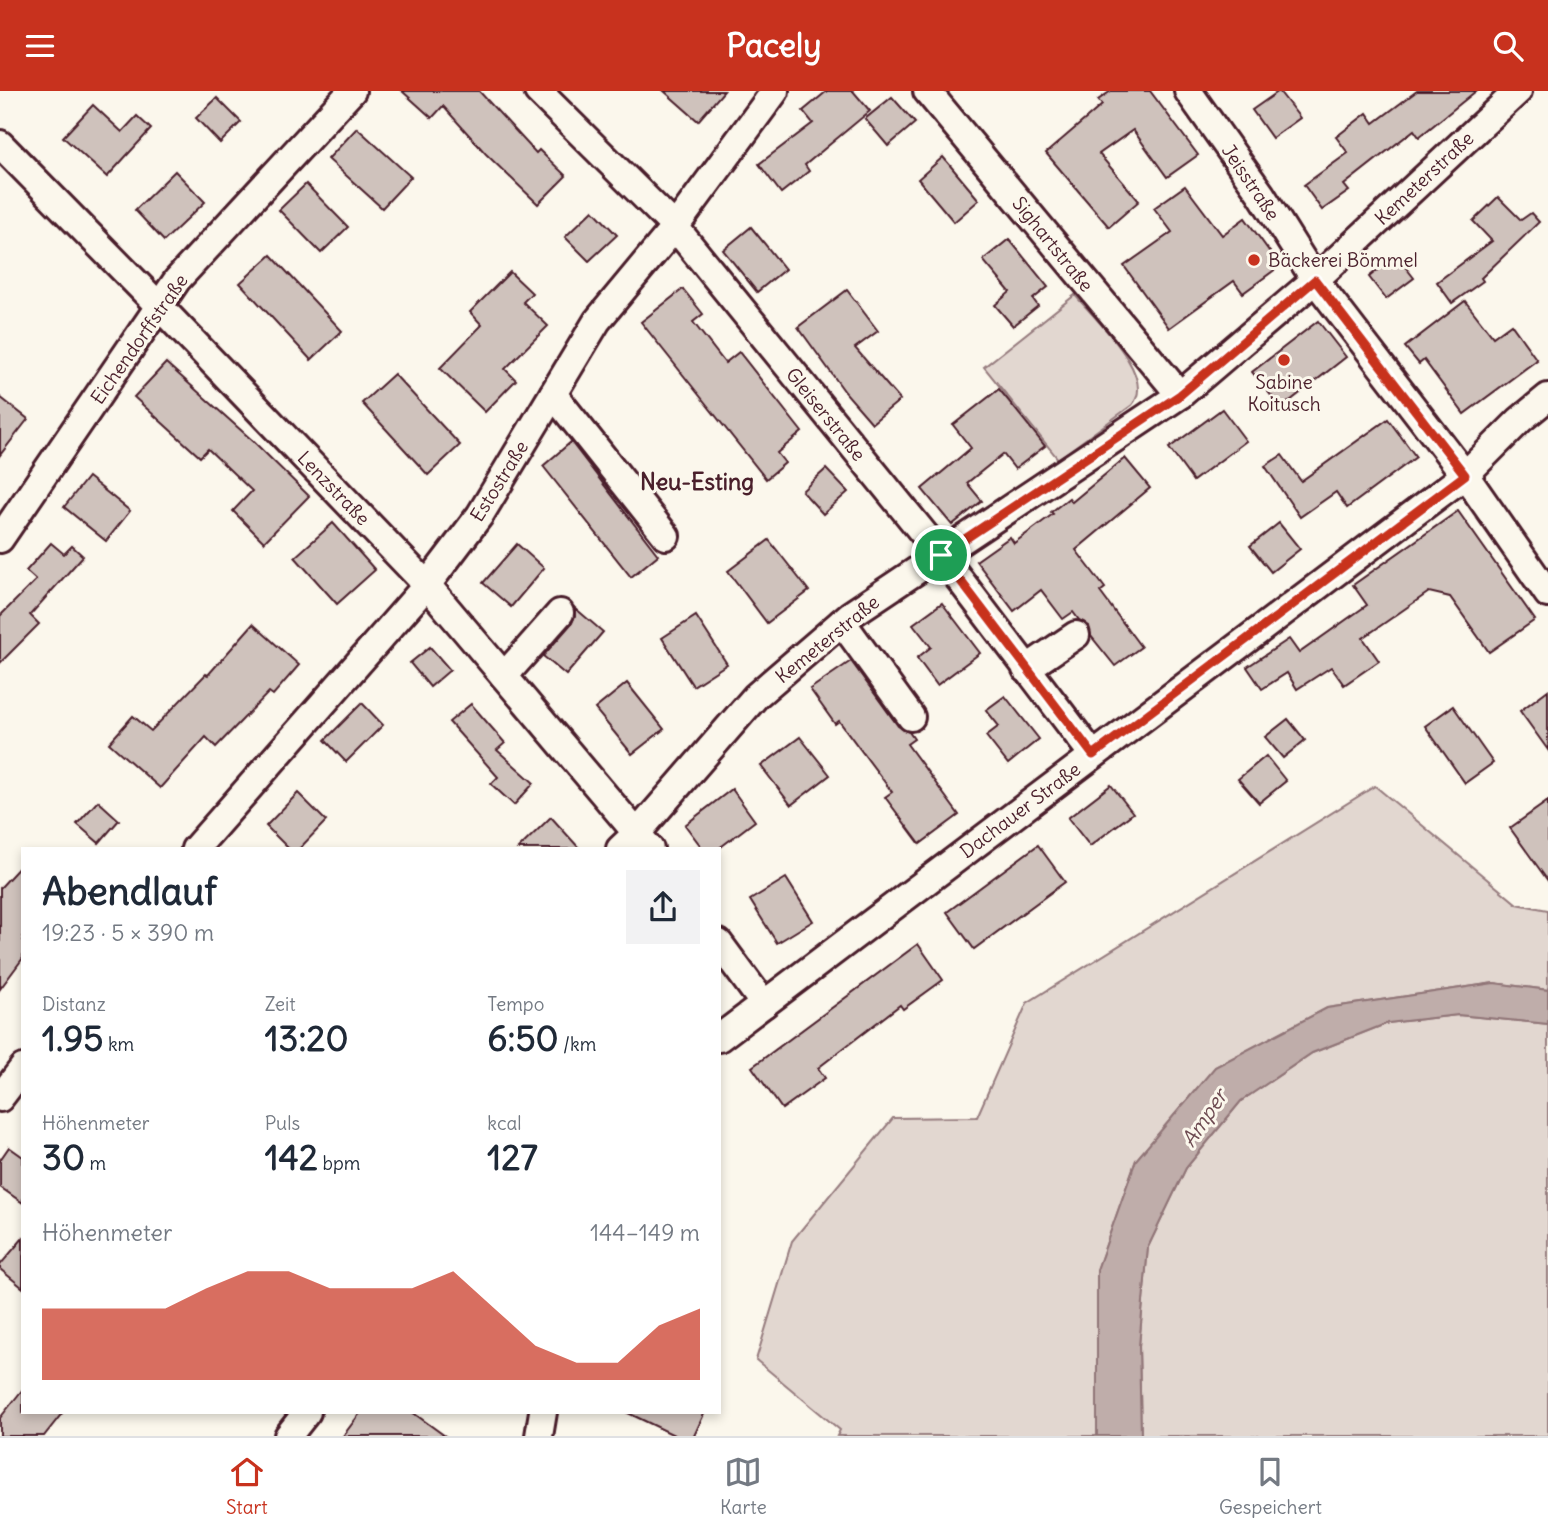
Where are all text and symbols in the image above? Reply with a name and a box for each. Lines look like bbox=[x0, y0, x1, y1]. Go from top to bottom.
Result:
text: Pacely bbox=[727, 25, 821, 66]
icon: menu bbox=[21, 27, 59, 65]
icon: search bbox=[1489, 27, 1527, 65]
street label: Kemeterstraße bbox=[1370, 126, 1478, 230]
street label: Jeisstraße bbox=[1217, 139, 1285, 225]
street label: Sighartstraße bbox=[1007, 192, 1099, 296]
place label: Bäckerei Bömmel bbox=[1268, 248, 1418, 272]
marker: Bäckerei Bömmel bbox=[1246, 252, 1262, 268]
street label: Eichendorffstraße bbox=[85, 269, 193, 409]
marker: Sabine Koitusch bbox=[1276, 352, 1292, 368]
street label: Gleiserstraße bbox=[781, 362, 871, 466]
place label: Sabine Koitusch bbox=[1247, 370, 1321, 416]
street label: Estostraße bbox=[465, 436, 533, 526]
street label: Lenzstraße bbox=[293, 446, 375, 530]
district label: Neu-Esting bbox=[640, 467, 754, 496]
pin bbox=[911, 525, 971, 585]
icon: arrive bbox=[922, 536, 960, 574]
street label: Kemeterstraße bbox=[770, 590, 884, 688]
street label: Dachauer Straße bbox=[955, 757, 1085, 863]
text: Abendlauf bbox=[42, 868, 217, 915]
button: share bbox=[626, 870, 700, 944]
text: 19:23 · 5 × 390 m bbox=[42, 918, 214, 947]
text: Distanz bbox=[42, 992, 106, 1016]
text: Zeit bbox=[265, 992, 296, 1016]
text: Tempo bbox=[487, 992, 544, 1016]
text: 1.95 bbox=[42, 1016, 103, 1060]
text: 13:20 bbox=[265, 1016, 349, 1060]
text: 6:50 bbox=[487, 1016, 559, 1060]
text: km bbox=[103, 1032, 134, 1056]
text: /km bbox=[559, 1032, 596, 1056]
water label: Amper bbox=[1175, 1082, 1234, 1152]
text: Höhenmeter bbox=[42, 1111, 150, 1135]
text: Puls bbox=[265, 1111, 300, 1135]
text: kcal bbox=[487, 1111, 522, 1135]
text: 30 bbox=[42, 1135, 85, 1179]
text: 142 bbox=[265, 1135, 318, 1179]
text: 127 bbox=[487, 1135, 538, 1179]
text: m bbox=[85, 1151, 106, 1175]
text: bpm bbox=[318, 1151, 360, 1175]
text: Höhenmeter bbox=[42, 1218, 172, 1247]
text: 144–149 m bbox=[590, 1218, 700, 1247]
tab: Start bbox=[226, 1453, 268, 1519]
tab: Karte bbox=[720, 1453, 767, 1519]
tab: Gespeichert bbox=[1219, 1453, 1322, 1519]

